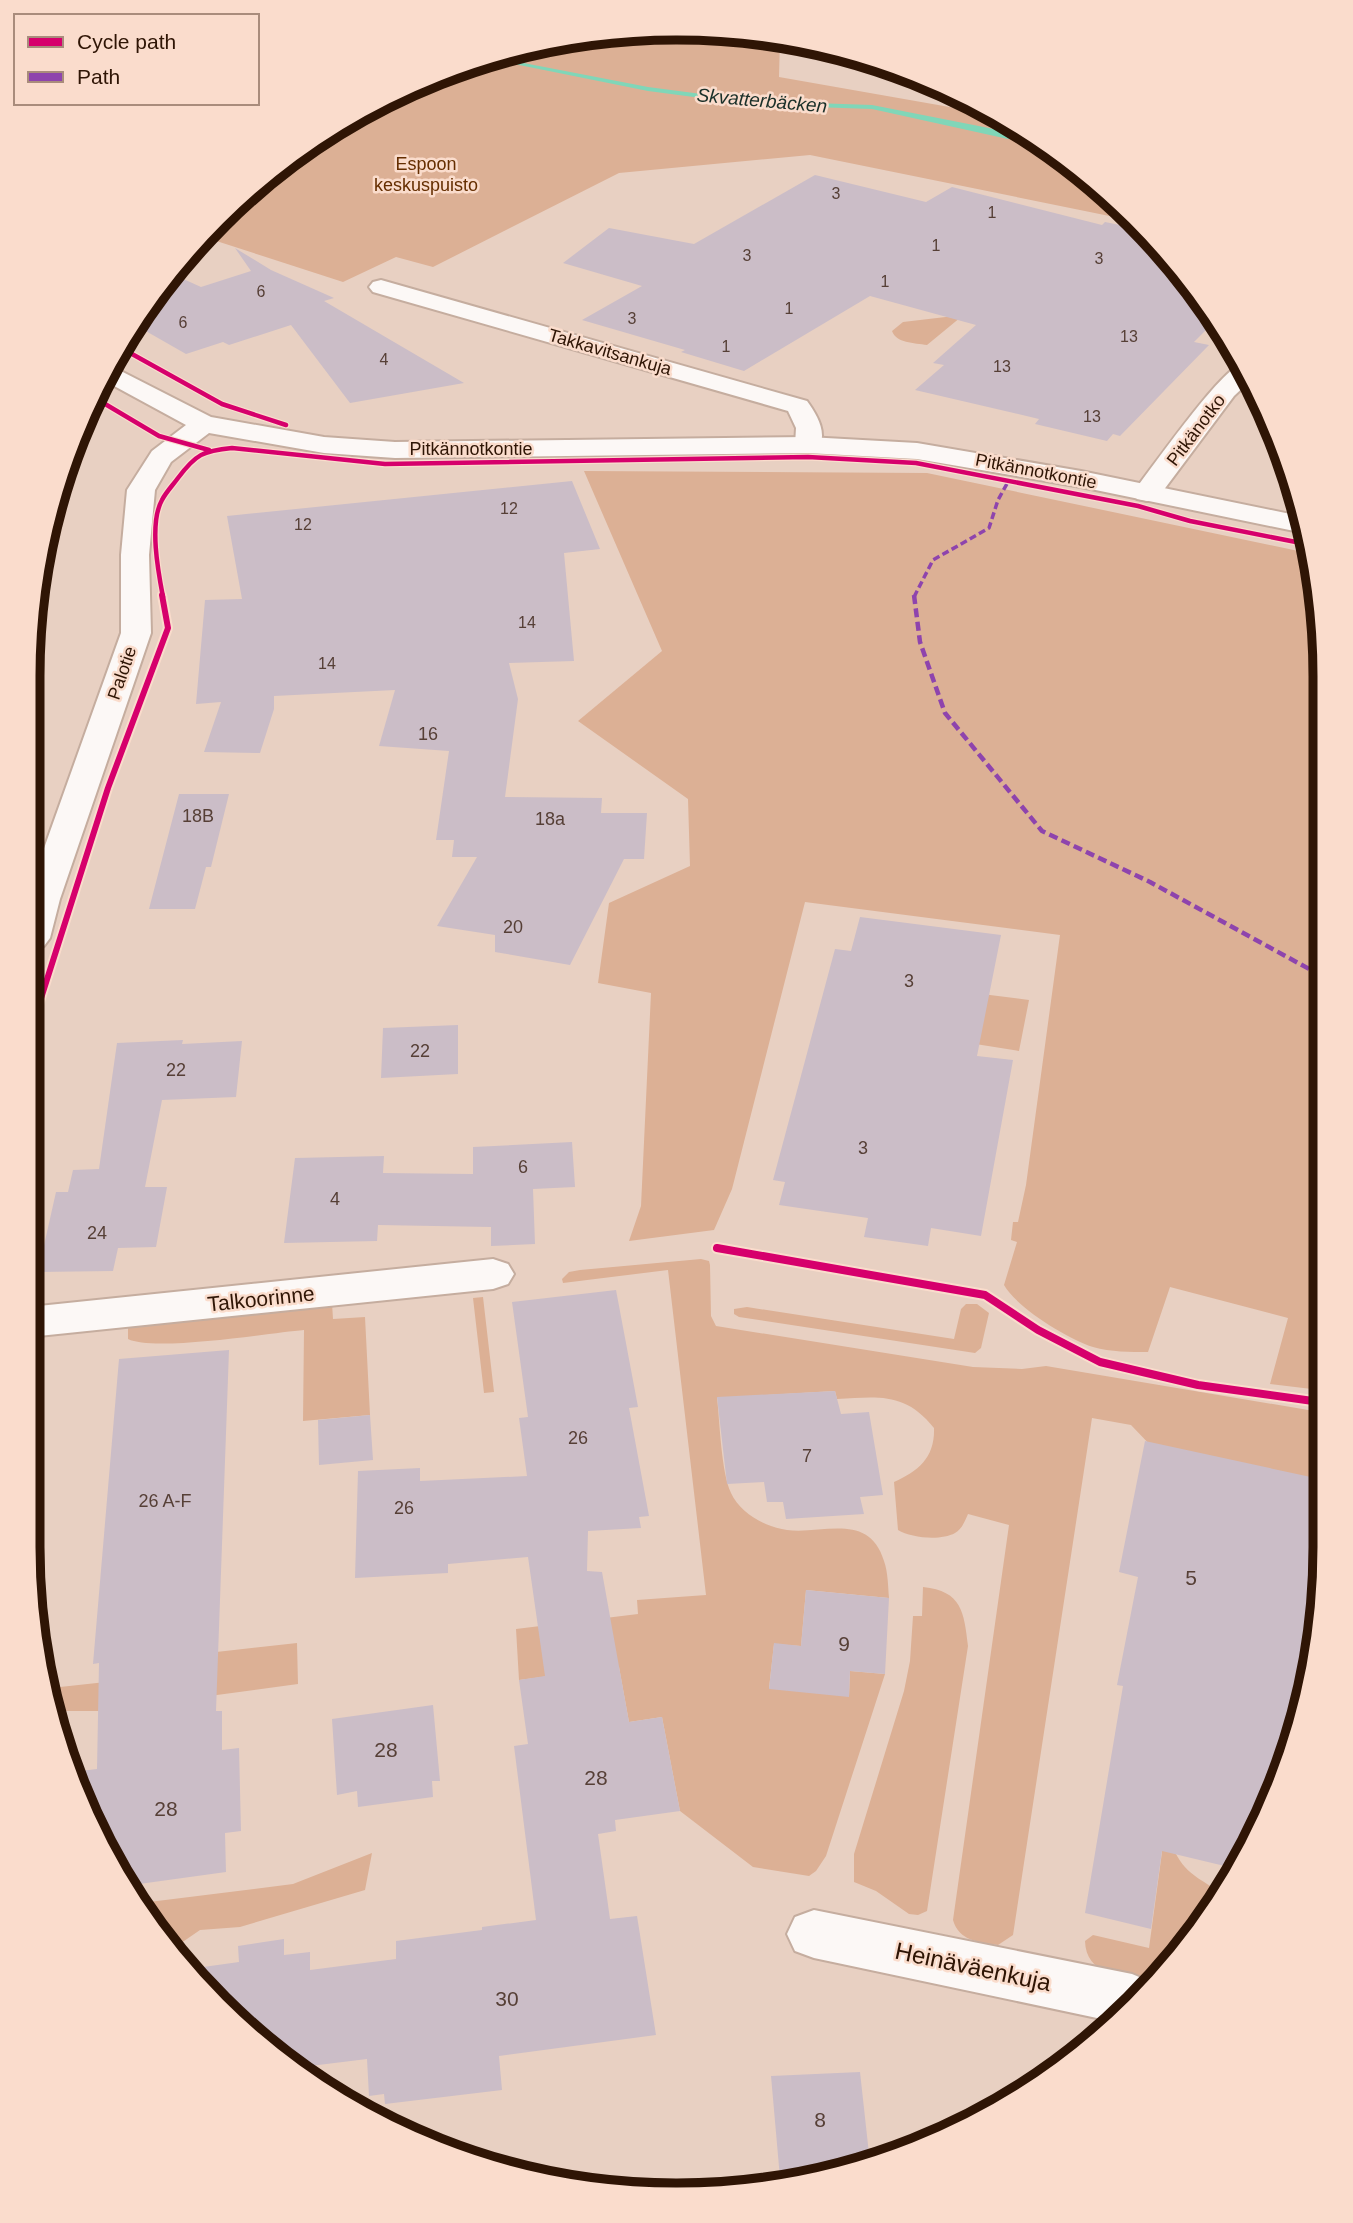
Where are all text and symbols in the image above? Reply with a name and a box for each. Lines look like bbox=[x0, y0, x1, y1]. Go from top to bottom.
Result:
legend bbox=[14, 14, 259, 105]
text: Cycle path bbox=[77, 30, 176, 53]
text: Path bbox=[77, 65, 120, 88]
water label: Skvatterbäcken bbox=[696, 84, 828, 117]
park label: Espoon keskuspuisto bbox=[374, 154, 478, 195]
house number: 3 bbox=[832, 185, 841, 202]
house number: 1 bbox=[988, 204, 997, 221]
house number: 1 bbox=[932, 237, 941, 254]
house number: 3 bbox=[743, 247, 752, 264]
house number: 3 bbox=[1095, 250, 1104, 267]
house number: 1 bbox=[881, 273, 890, 290]
house number: 6 bbox=[257, 283, 266, 300]
house number: 1 bbox=[785, 300, 794, 317]
house number: 3 bbox=[628, 310, 637, 327]
house number: 6 bbox=[179, 314, 188, 331]
street label: Takkavitsankuja bbox=[546, 325, 675, 379]
house number: 13 bbox=[1120, 328, 1138, 345]
house number: 1 bbox=[722, 338, 731, 355]
house number: 4 bbox=[380, 351, 389, 368]
house number: 13 bbox=[993, 358, 1011, 375]
street label: Pitkänotko bbox=[1163, 390, 1229, 470]
house number: 13 bbox=[1083, 408, 1101, 425]
street label: Pitkännotkontie bbox=[409, 439, 533, 459]
street label: Pitkännotkontie bbox=[974, 449, 1098, 493]
house number: 12 bbox=[500, 500, 518, 517]
house number: 12 bbox=[294, 516, 312, 533]
house number: 14 bbox=[518, 614, 536, 631]
street label: Palotie bbox=[104, 644, 140, 702]
house number: 14 bbox=[318, 655, 336, 672]
house number: 16 bbox=[418, 724, 438, 744]
house number: 18B bbox=[182, 806, 214, 826]
house number: 18a bbox=[535, 809, 566, 829]
house number: 20 bbox=[503, 917, 523, 937]
house number: 3 bbox=[904, 971, 914, 991]
house number: 22 bbox=[410, 1041, 430, 1061]
house number: 22 bbox=[166, 1060, 186, 1080]
house number: 3 bbox=[858, 1138, 868, 1158]
house number: 6 bbox=[518, 1157, 528, 1177]
house number: 4 bbox=[330, 1189, 340, 1209]
house number: 24 bbox=[87, 1223, 107, 1243]
street label: Talkoorinne bbox=[206, 1281, 316, 1316]
house number: 26 bbox=[568, 1428, 588, 1448]
house number: 7 bbox=[802, 1446, 812, 1466]
house number: 26 A-F bbox=[138, 1491, 192, 1511]
house number: 26 bbox=[394, 1498, 414, 1518]
house number: 5 bbox=[1185, 1566, 1197, 1589]
house number: 9 bbox=[838, 1632, 850, 1655]
house number: 28 bbox=[374, 1738, 398, 1761]
house number: 28 bbox=[584, 1766, 608, 1789]
house number: 28 bbox=[154, 1797, 178, 1820]
street label: Heinäväenkuja bbox=[893, 1937, 1054, 1996]
house number: 30 bbox=[495, 1987, 519, 2010]
house number: 8 bbox=[814, 2108, 826, 2131]

